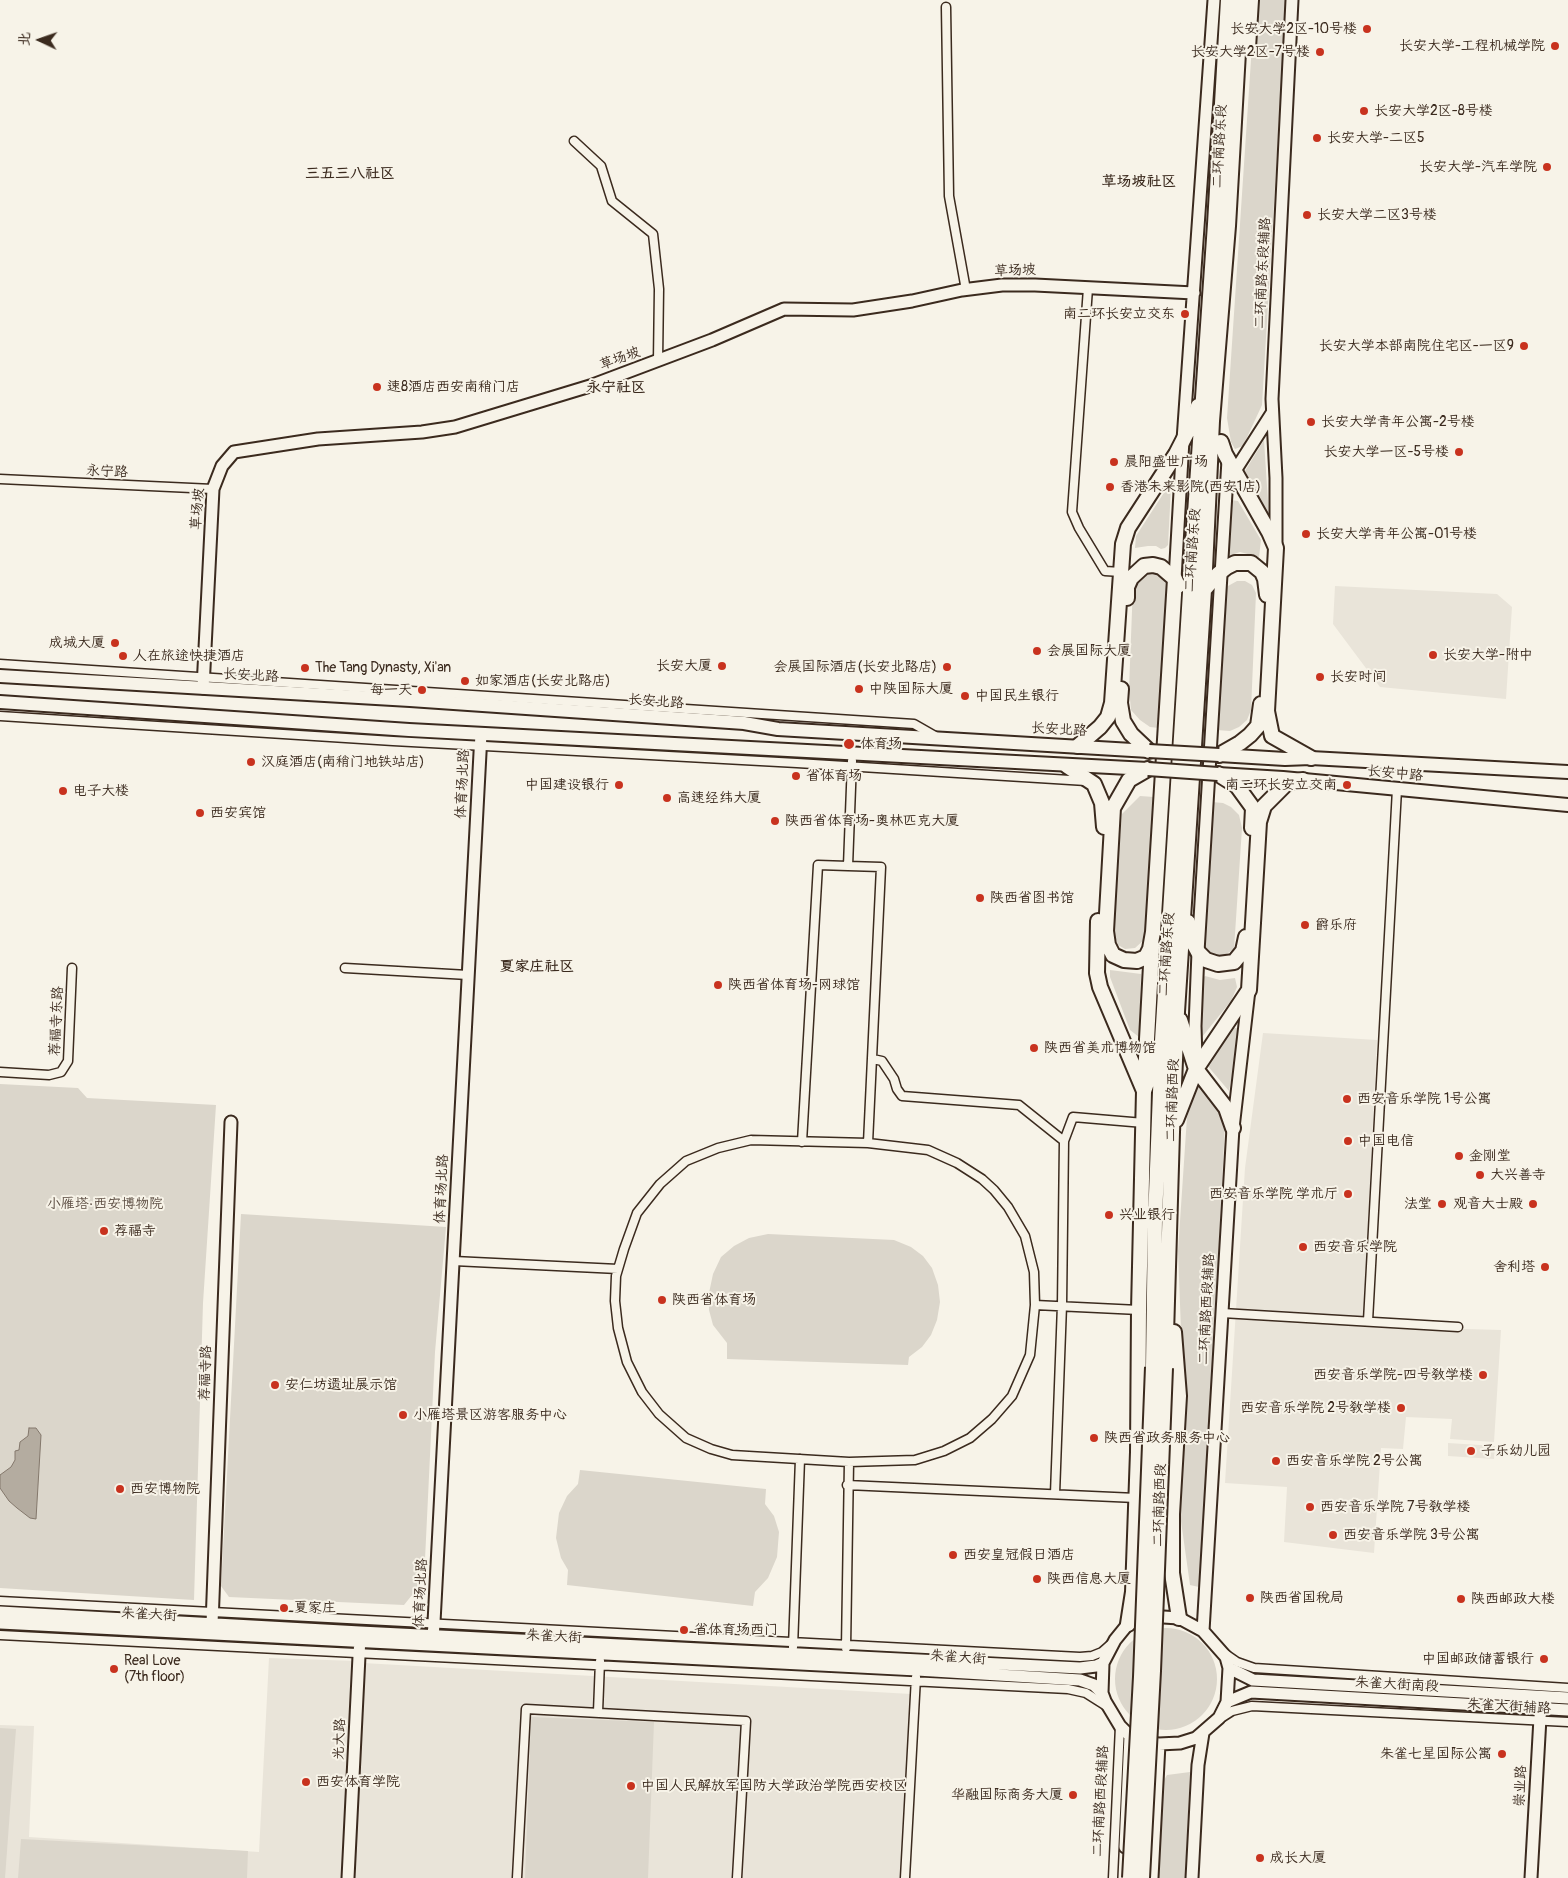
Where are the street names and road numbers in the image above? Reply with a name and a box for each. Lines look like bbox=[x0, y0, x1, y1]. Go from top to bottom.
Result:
street label: 二环南路东段 bbox=[1209, 104, 1231, 188]
street label: 二环南路东段辅路 bbox=[1252, 217, 1274, 329]
street label: 草场坡 bbox=[994, 262, 1036, 280]
street label: 草场坡 bbox=[597, 344, 643, 374]
street label: 永宁路 bbox=[86, 463, 128, 481]
street label: 草场坡 bbox=[188, 487, 208, 531]
street label: 二环南路东段 bbox=[1182, 508, 1204, 592]
street label: 长安北路 bbox=[223, 666, 279, 686]
street label: 长安北路 bbox=[627, 692, 685, 712]
street label: 长安北路 bbox=[1031, 720, 1087, 740]
street label: 体育场北路 bbox=[453, 749, 473, 819]
street label: 长安中路 bbox=[1366, 763, 1424, 785]
street label: 二环南路东段 bbox=[1156, 912, 1178, 996]
street label: 荐福寺东路 bbox=[47, 986, 67, 1056]
street label: 二环南路西段 bbox=[1163, 1058, 1183, 1142]
street label: 体育场北路 bbox=[432, 1154, 452, 1224]
street label: 二环南路西段辅路 bbox=[1196, 1253, 1218, 1365]
street label: 荐福寺路 bbox=[197, 1345, 215, 1401]
street label: 二环南路西段 bbox=[1150, 1463, 1170, 1547]
street label: 体育场北路 bbox=[411, 1558, 431, 1628]
street label: 朱雀大街 bbox=[121, 1605, 177, 1625]
street label: 朱雀大街 bbox=[526, 1627, 582, 1647]
street label: 朱雀大街 bbox=[929, 1648, 987, 1668]
street label: 朱雀大街南段 bbox=[1355, 1674, 1439, 1696]
street label: 朱雀大街辅路 bbox=[1467, 1696, 1551, 1718]
street label: 光大路 bbox=[331, 1718, 349, 1760]
street label: 二环南路西段辅路 bbox=[1090, 1745, 1112, 1857]
street label: 崇业路 bbox=[1512, 1765, 1530, 1807]

